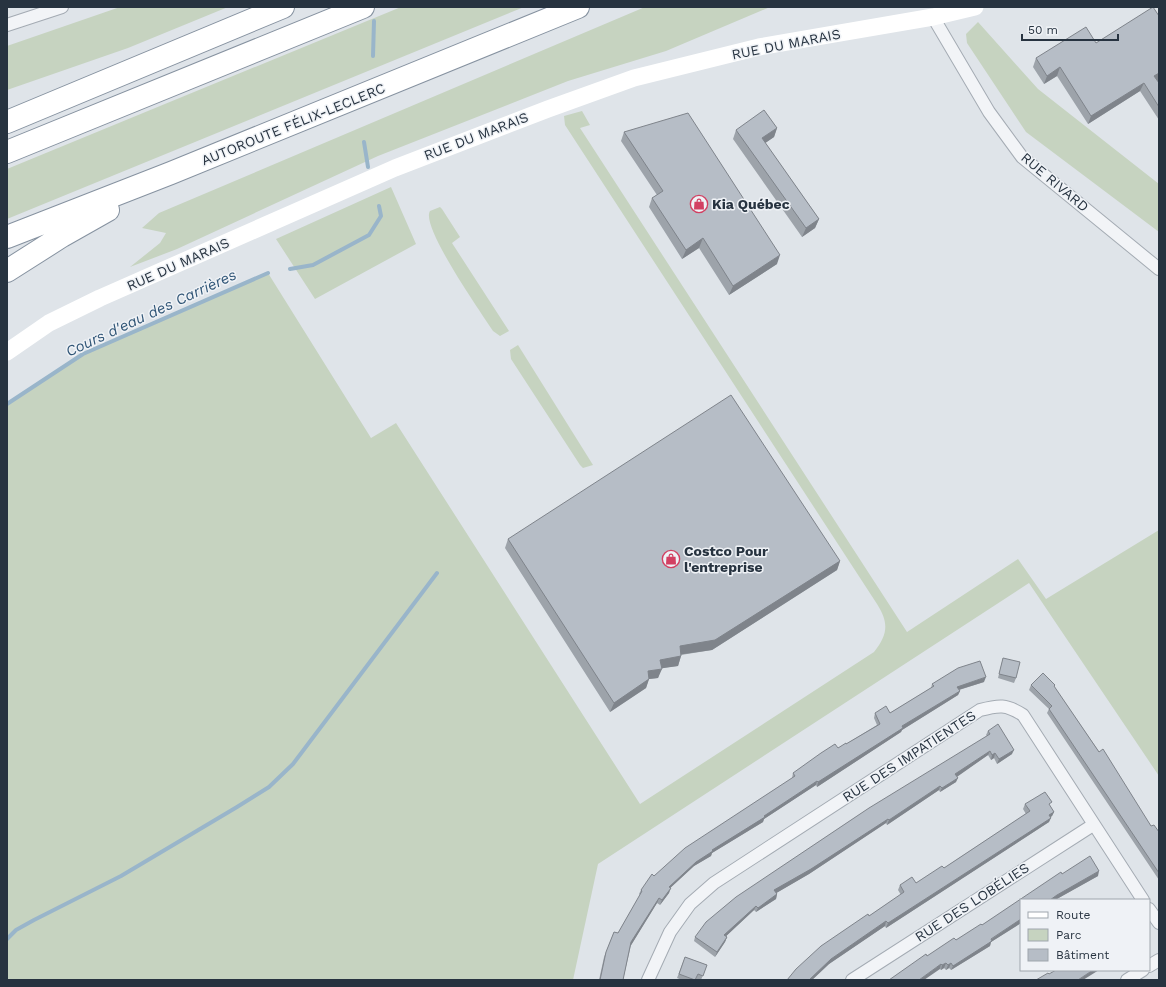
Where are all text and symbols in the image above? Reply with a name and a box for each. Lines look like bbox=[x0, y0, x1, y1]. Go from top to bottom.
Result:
scale bar bbox=[1022, 16, 1118, 42]
text: 50 m bbox=[1028, 23, 1058, 37]
street label: RUE DU MARAIS bbox=[730, 26, 842, 62]
street label: AUTOROUTE FÉLIX-LECLERC bbox=[199, 80, 387, 168]
street label: RUE DU MARAIS bbox=[422, 109, 531, 163]
street label: RUE RIVARD bbox=[1018, 149, 1092, 215]
shop icon: Kia Québec bbox=[689, 194, 709, 214]
place label: Kia Québec bbox=[712, 196, 790, 212]
street label: RUE DU MARAIS bbox=[124, 234, 232, 294]
water label: Cours d'eau des Carrières bbox=[63, 265, 239, 361]
place label: Costco Pour l'entreprise bbox=[684, 543, 768, 575]
shop icon: Costco Pour l'entreprise bbox=[661, 549, 681, 569]
street label: RUE DES IMPATIENTES bbox=[839, 707, 979, 805]
street label: RUE DES LOBÉLIES bbox=[912, 859, 1032, 945]
legend bbox=[1020, 899, 1150, 971]
text: Route bbox=[1056, 908, 1090, 922]
text: Parc bbox=[1056, 928, 1082, 942]
text: Bâtiment bbox=[1056, 948, 1109, 962]

